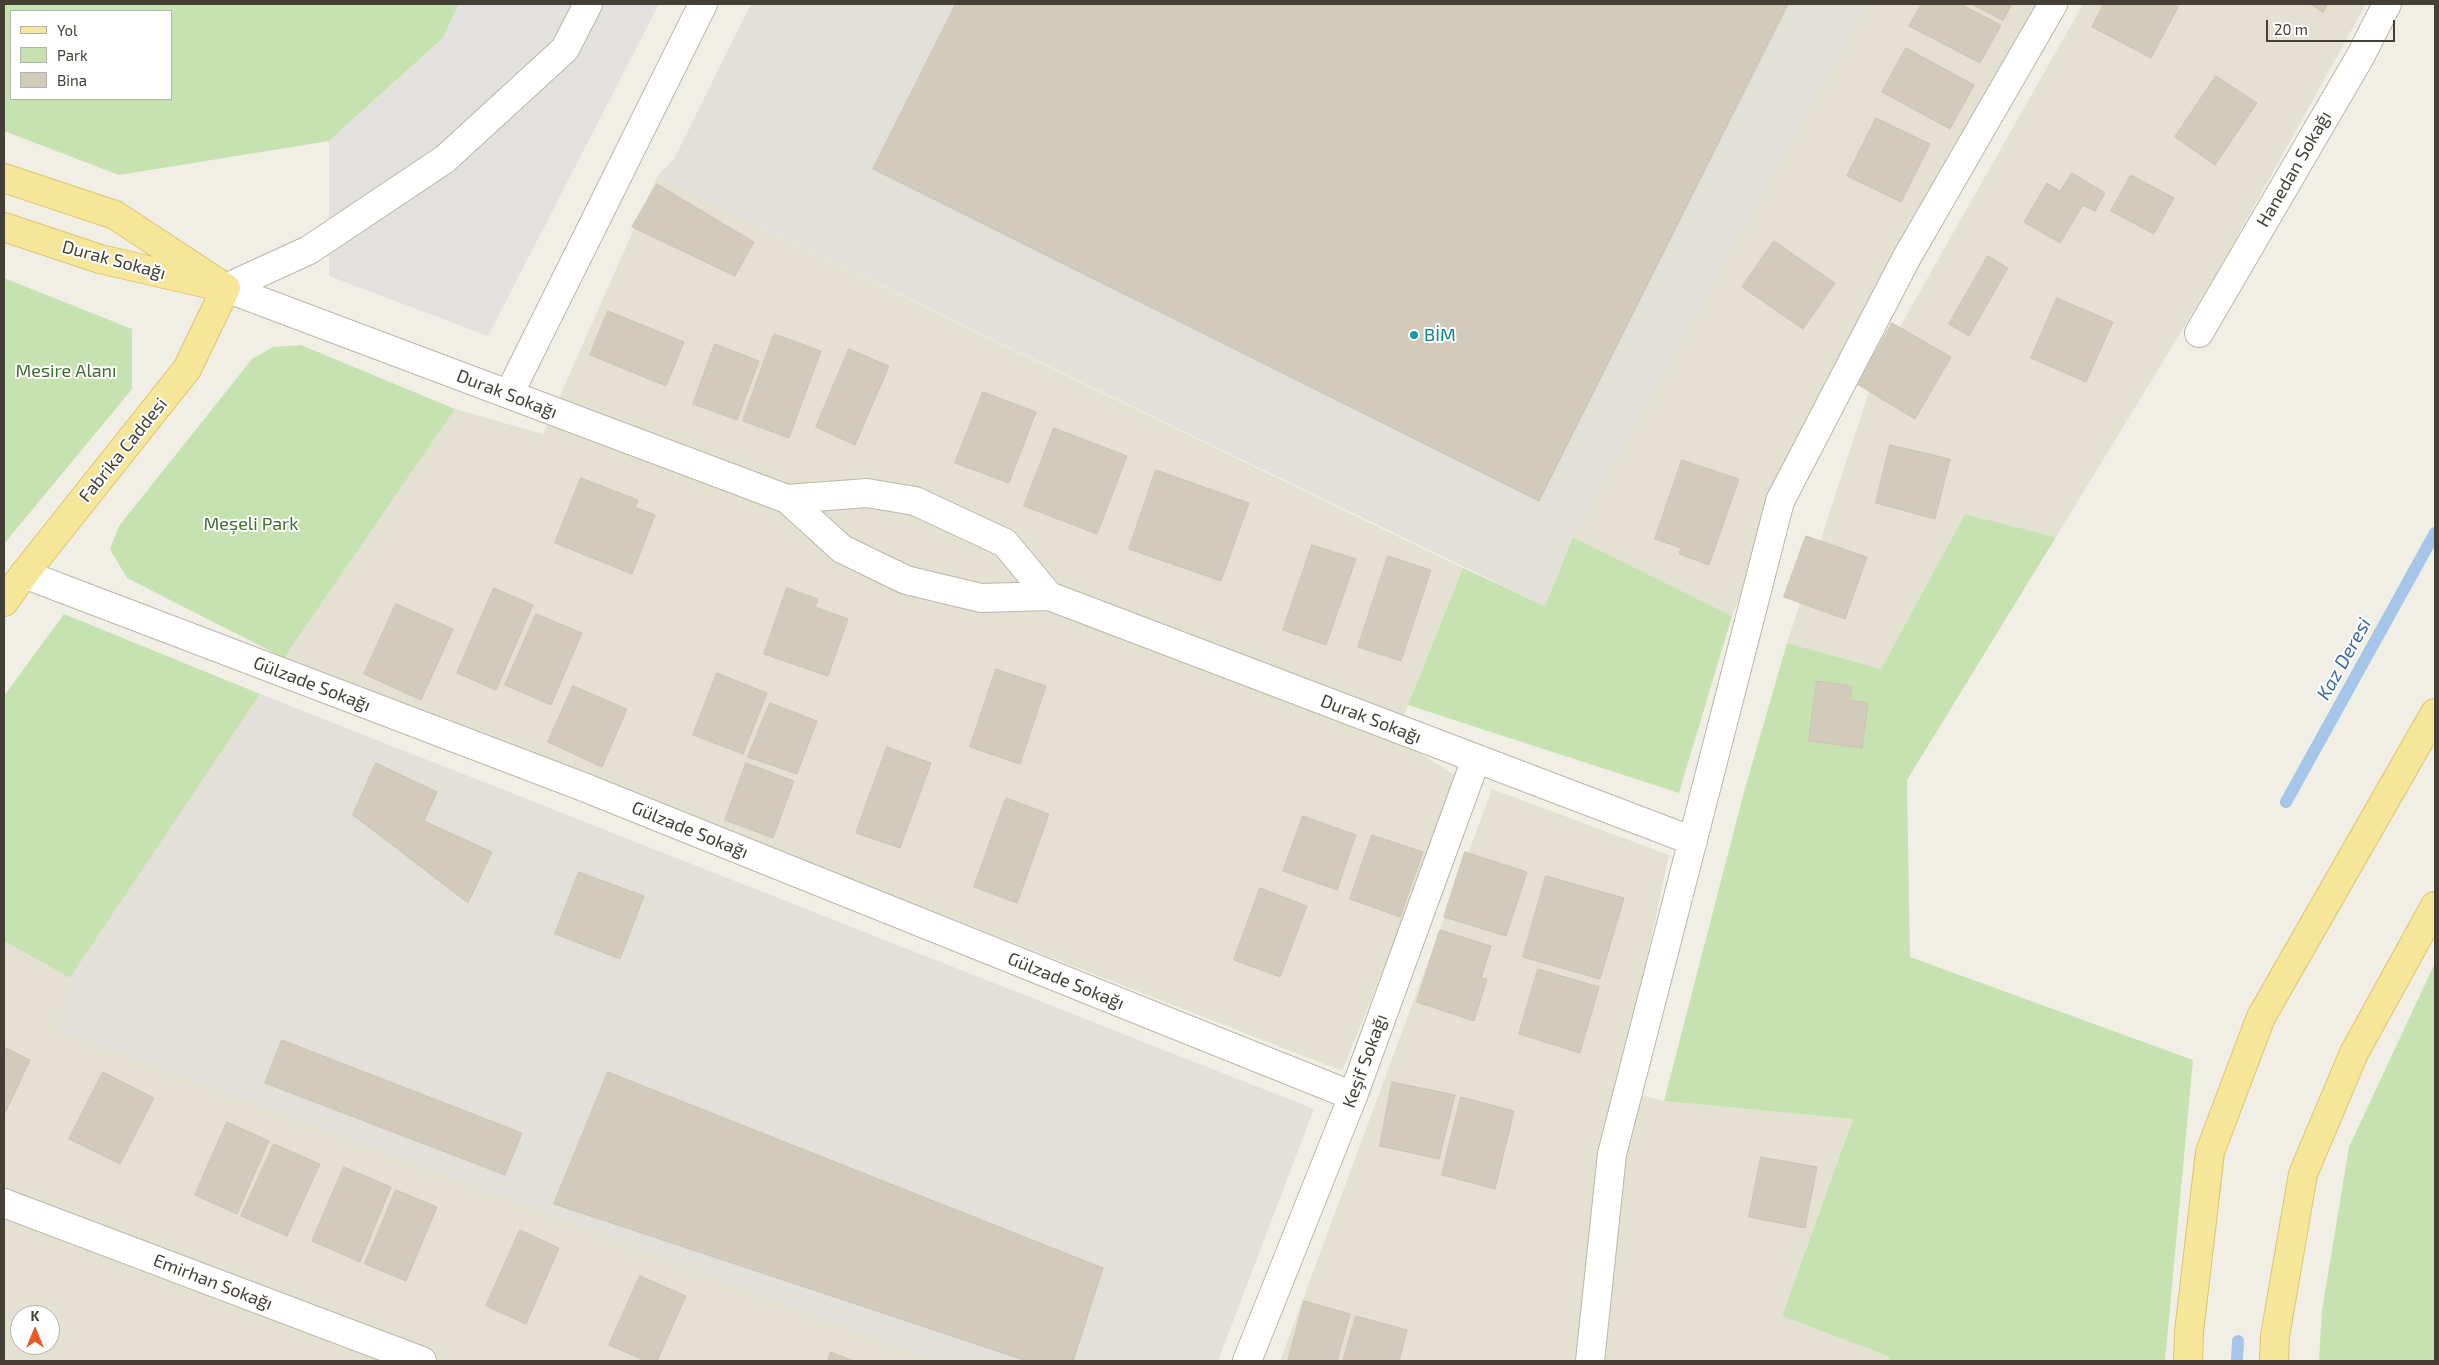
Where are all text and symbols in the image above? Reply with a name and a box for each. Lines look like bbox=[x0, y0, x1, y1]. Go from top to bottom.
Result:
legend bbox=[10, 10, 172, 100]
scale bar bbox=[2269, 10, 2398, 42]
text: 20 m bbox=[2274, 20, 2308, 38]
text: Yol bbox=[57, 21, 78, 39]
text: Park bbox=[57, 46, 88, 64]
text: Bina bbox=[57, 71, 87, 89]
street label: Hanedan Sokağı bbox=[2252, 107, 2336, 231]
street label: Durak Sokağı bbox=[60, 236, 168, 284]
place label: BİM bbox=[1424, 324, 1456, 346]
marker: BİM bbox=[1408, 329, 1420, 341]
park label: Mesire Alanı bbox=[15, 360, 117, 382]
street label: Durak Sokağı bbox=[453, 365, 561, 423]
street label: Fabrika Caddesi bbox=[74, 393, 172, 507]
park label: Meşeli Park bbox=[204, 513, 298, 535]
water label: Kaz Deresi bbox=[2312, 614, 2376, 704]
street label: Gülzade Sokağı bbox=[250, 652, 374, 716]
street label: Durak Sokağı bbox=[1317, 690, 1425, 748]
street label: Gülzade Sokağı bbox=[629, 797, 751, 863]
street label: Gülzade Sokağı bbox=[1005, 948, 1127, 1014]
street label: Keşif Sokağı bbox=[1338, 1011, 1392, 1111]
street label: Emirhan Sokağı bbox=[150, 1249, 276, 1315]
north arrow bbox=[10, 1305, 60, 1355]
text: K bbox=[31, 1307, 39, 1324]

